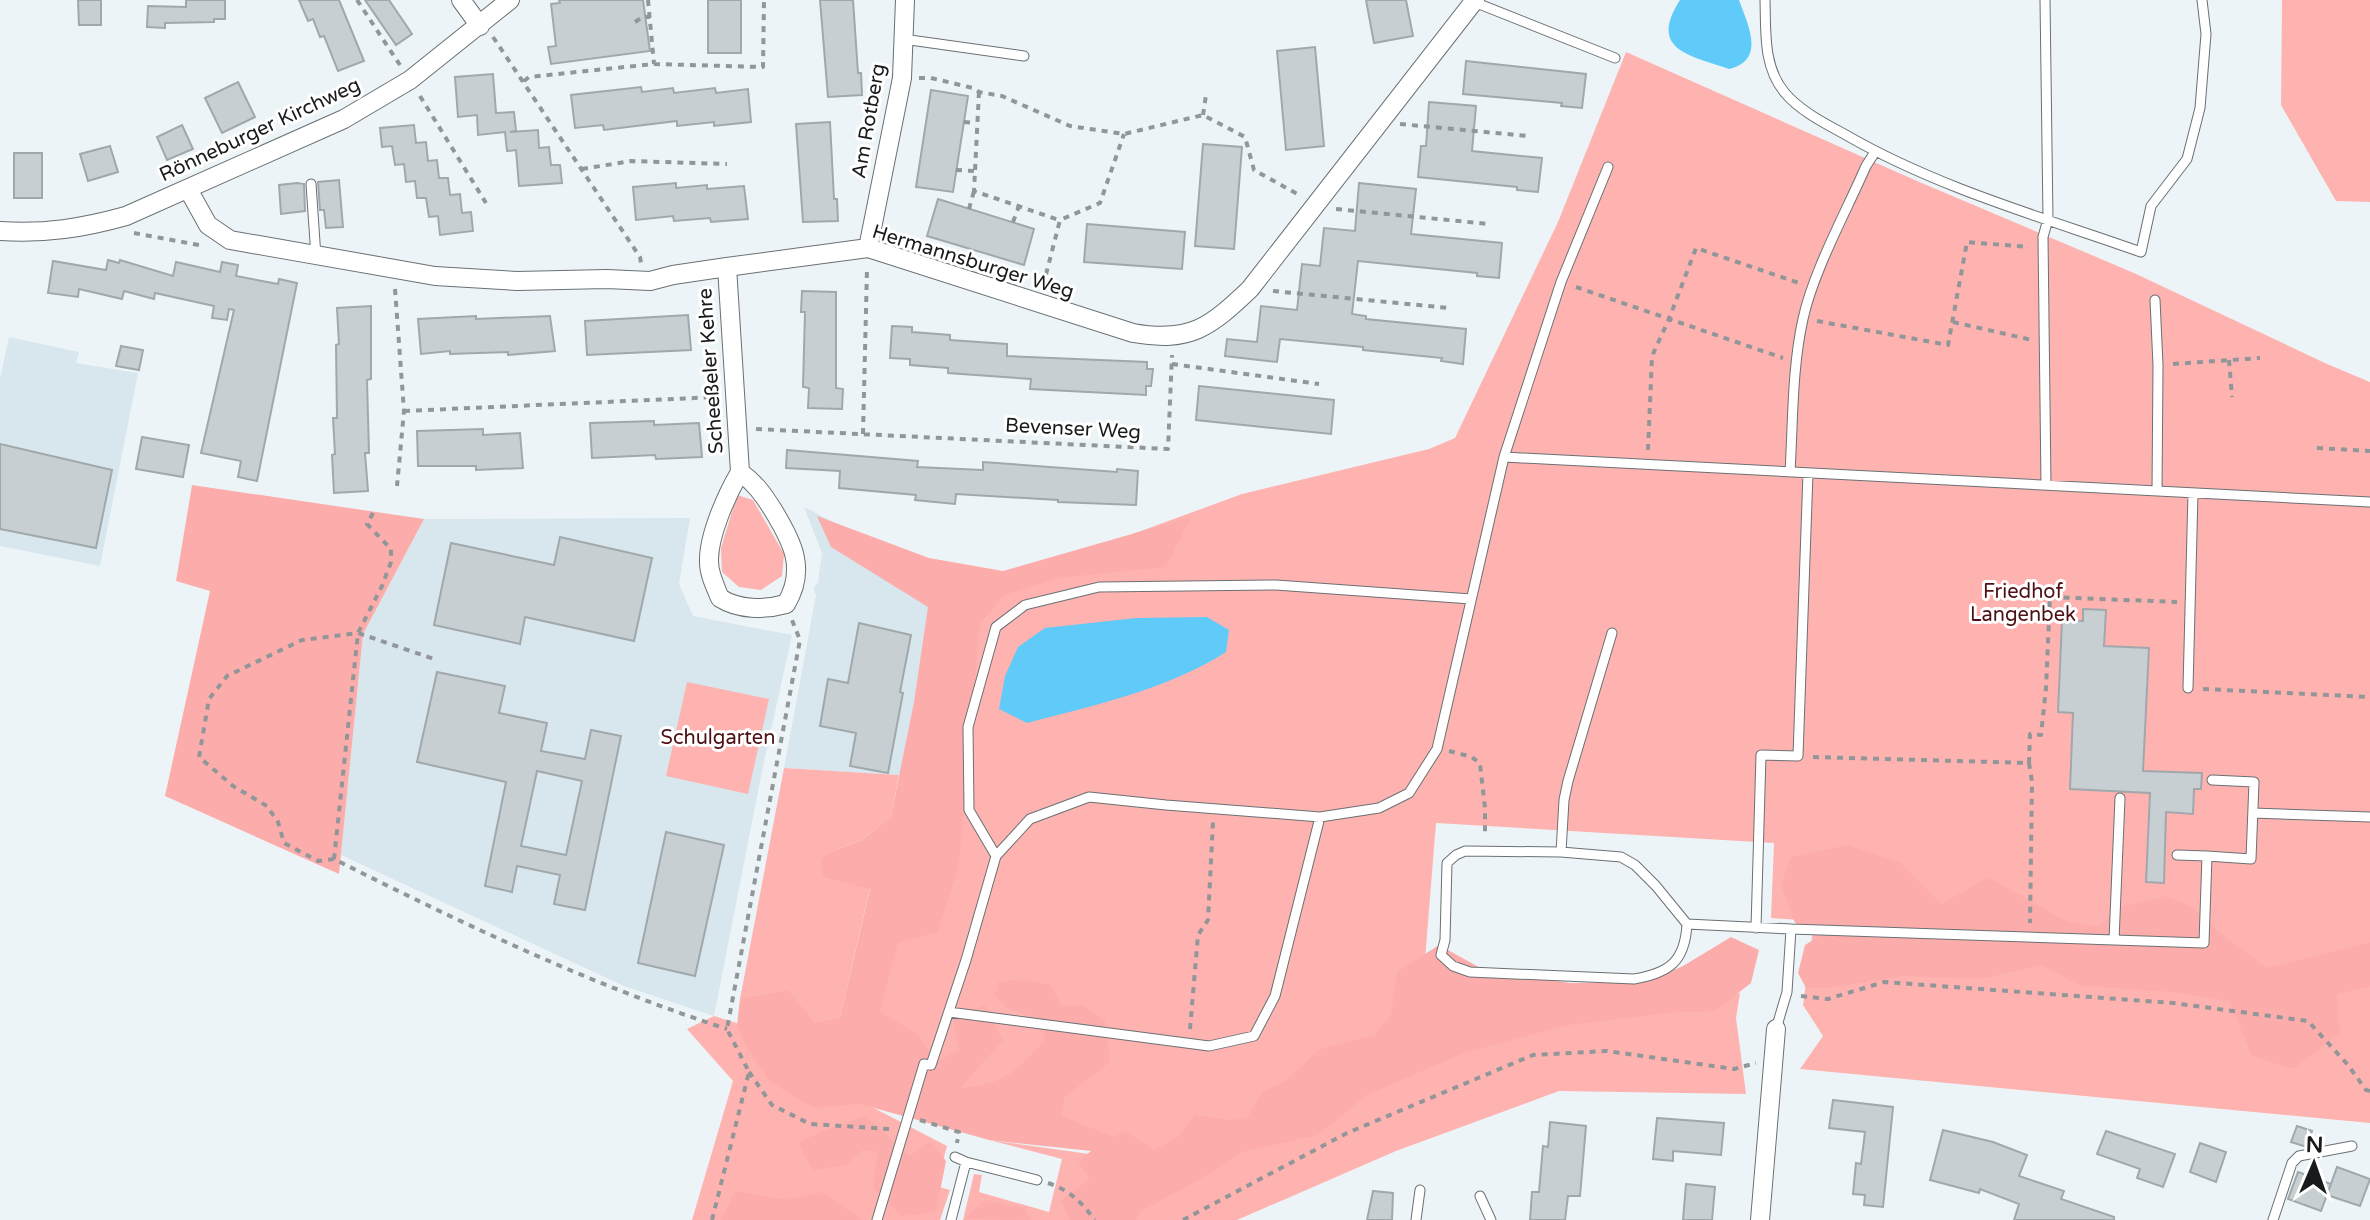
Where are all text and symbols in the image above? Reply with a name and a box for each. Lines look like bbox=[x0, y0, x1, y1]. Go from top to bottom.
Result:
street label: Am Rotberg bbox=[847, 62, 891, 180]
street label: Rönneburger Kirchweg bbox=[156, 73, 364, 187]
street label: Hermannsburger Weg bbox=[869, 220, 1077, 304]
street label: Scheeßeler Kehre bbox=[693, 287, 729, 455]
street label: Bevenser Weg bbox=[1004, 413, 1142, 445]
park label: Friedhof Langenbek bbox=[1970, 580, 2076, 627]
park label: Schulgarten bbox=[661, 726, 775, 750]
north arrow bbox=[2274, 1124, 2354, 1204]
text: N bbox=[2305, 1132, 2324, 1158]

